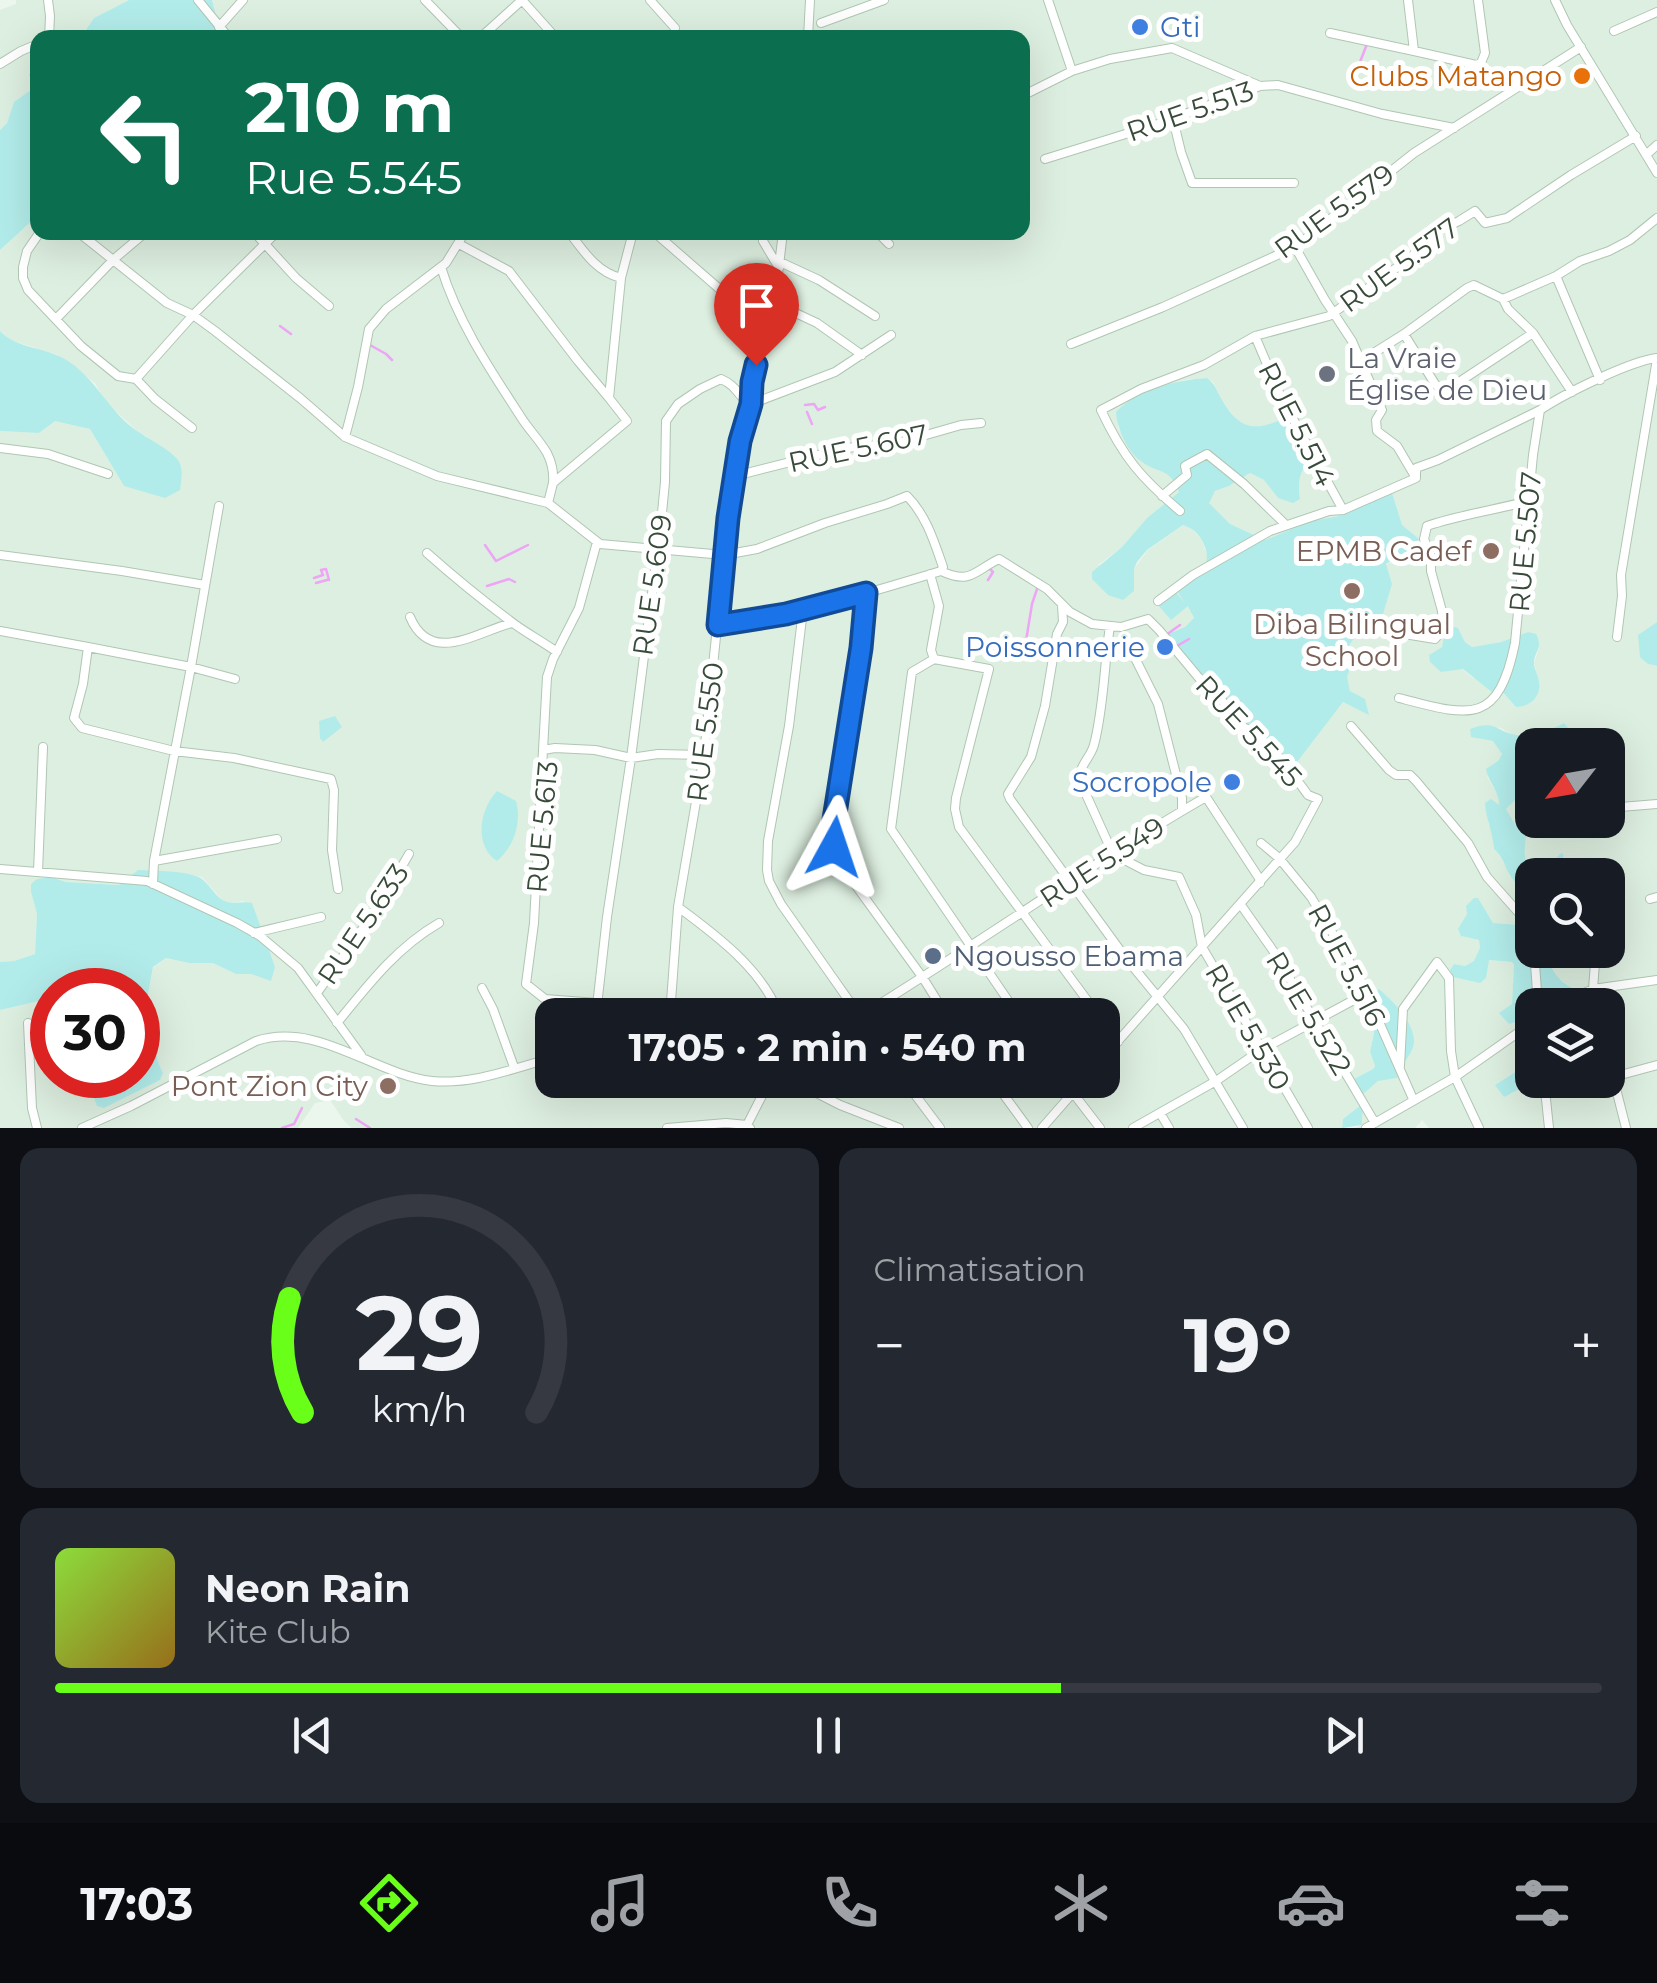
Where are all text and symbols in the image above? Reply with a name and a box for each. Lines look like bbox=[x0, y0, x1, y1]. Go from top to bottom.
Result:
place label: Gti bbox=[1160, 10, 1201, 44]
marker: Gti bbox=[1129, 16, 1151, 38]
place label: Clubs Matango bbox=[1350, 59, 1562, 93]
text: 210 m bbox=[245, 64, 455, 150]
marker: Clubs Matango bbox=[1571, 65, 1593, 87]
icon: left bbox=[80, 70, 210, 200]
street label: RUE 5.513 bbox=[1122, 73, 1258, 149]
text: Rue 5.545 bbox=[245, 150, 462, 205]
street label: RUE 5.579 bbox=[1268, 156, 1400, 266]
street label: RUE 5.577 bbox=[1333, 210, 1465, 320]
pin bbox=[714, 263, 799, 366]
icon: arrive bbox=[729, 278, 784, 333]
place label: La Vraie Église de Dieu bbox=[1347, 341, 1547, 407]
street label: RUE 5.514 bbox=[1251, 356, 1343, 492]
marker: La Vraie Église de Dieu bbox=[1316, 363, 1338, 385]
street label: RUE 5.607 bbox=[785, 417, 931, 479]
street label: RUE 5.507 bbox=[1502, 470, 1548, 614]
street label: RUE 5.609 bbox=[625, 512, 679, 658]
place label: EPMB Cadef bbox=[1296, 534, 1472, 568]
marker: EPMB Cadef bbox=[1480, 540, 1502, 562]
marker: Diba Bilingual School bbox=[1341, 580, 1363, 602]
place label: Diba Bilingual School bbox=[1253, 607, 1451, 673]
place label: Poissonnerie bbox=[965, 630, 1145, 664]
marker: Poissonnerie bbox=[1154, 636, 1176, 658]
street label: RUE 5.550 bbox=[680, 660, 730, 804]
street label: RUE 5.545 bbox=[1189, 668, 1309, 794]
north arrow bbox=[1515, 728, 1625, 838]
map controls bbox=[1515, 728, 1625, 1098]
street label: RUE 5.613 bbox=[519, 759, 565, 895]
place label: Socropole bbox=[1072, 765, 1212, 799]
marker: Socropole bbox=[1221, 771, 1243, 793]
position arrow bbox=[782, 795, 886, 899]
street label: RUE 5.549 bbox=[1033, 809, 1171, 915]
street label: RUE 5.633 bbox=[310, 857, 416, 991]
button: search bbox=[1515, 858, 1625, 968]
street label: RUE 5.516 bbox=[1301, 898, 1393, 1032]
place label: Ngousso Ebama bbox=[953, 939, 1184, 973]
marker: Ngousso Ebama bbox=[922, 945, 944, 967]
street label: RUE 5.522 bbox=[1259, 945, 1359, 1081]
street label: RUE 5.530 bbox=[1198, 958, 1298, 1096]
speed limit sign: 30 bbox=[30, 968, 160, 1098]
button: layers bbox=[1515, 988, 1625, 1098]
text: 17:05 · 2 min · 540 m bbox=[629, 1024, 1026, 1071]
place label: Pont Zion City bbox=[171, 1069, 369, 1103]
marker: Pont Zion City bbox=[377, 1075, 399, 1097]
text: Climatisation bbox=[874, 1250, 1086, 1289]
text: 29 bbox=[355, 1269, 483, 1396]
text: 19° bbox=[1183, 1299, 1292, 1391]
text: − bbox=[874, 1312, 905, 1379]
text: + bbox=[1570, 1312, 1602, 1379]
text: km/h bbox=[372, 1387, 467, 1431]
text: Neon Rain bbox=[205, 1565, 410, 1612]
text: Kite Club bbox=[205, 1612, 351, 1651]
icon: previous bbox=[285, 1708, 340, 1763]
icon: pause bbox=[801, 1708, 856, 1763]
icon: next bbox=[1317, 1708, 1372, 1763]
icon: directions bbox=[354, 1868, 424, 1938]
icon: music bbox=[585, 1868, 655, 1938]
icon: phone bbox=[815, 1868, 885, 1938]
icon: climate bbox=[1046, 1868, 1116, 1938]
icon: car bbox=[1276, 1868, 1346, 1938]
icon: filters bbox=[1507, 1868, 1577, 1938]
text: 17:03 bbox=[80, 1876, 193, 1931]

